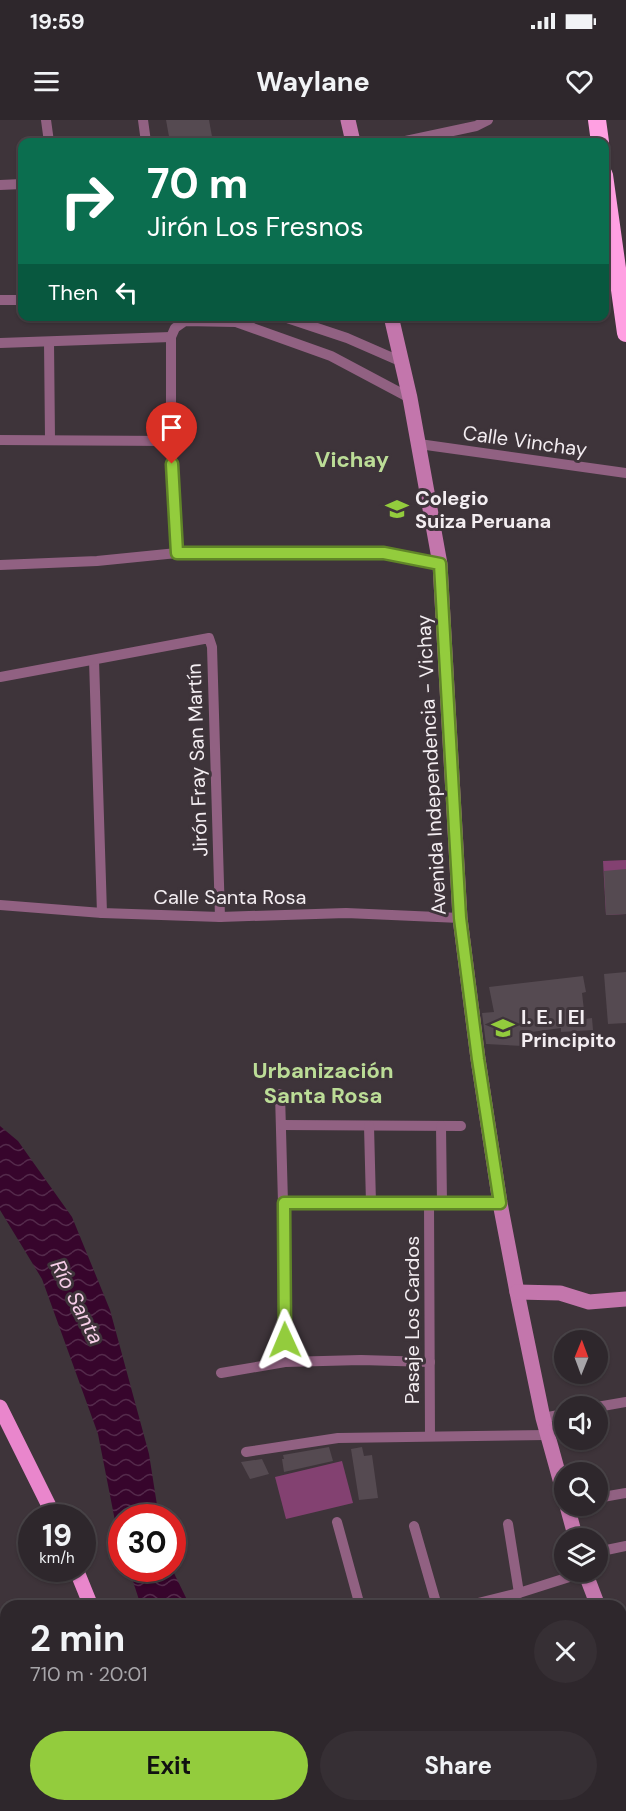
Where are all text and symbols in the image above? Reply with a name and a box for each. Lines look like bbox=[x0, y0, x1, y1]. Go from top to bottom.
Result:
text: 19:59 bbox=[30, 7, 85, 36]
text: Waylane bbox=[256, 64, 370, 99]
icon: menu bbox=[30, 65, 63, 98]
icon: heart bbox=[563, 65, 596, 98]
text: 70 m bbox=[147, 156, 248, 211]
icon: right bbox=[48, 162, 126, 240]
text: Jirón Los Fresnos bbox=[147, 209, 363, 244]
icon: left bbox=[110, 276, 143, 309]
text: Then bbox=[48, 278, 98, 307]
pin bbox=[146, 402, 197, 464]
icon: arrive bbox=[155, 411, 188, 444]
street label: Calle Vinchay bbox=[461, 419, 589, 463]
district label: Vichay bbox=[315, 445, 389, 474]
place label: Colegio Suiza Peruana bbox=[415, 485, 551, 534]
school or university icon: Colegio Suiza Peruana bbox=[384, 496, 410, 522]
street label: Avenida Independencia - Vichay bbox=[410, 614, 452, 916]
street label: Jirón Fray San Martín bbox=[181, 663, 213, 857]
street label: Calle Santa Rosa bbox=[154, 884, 306, 910]
place label: I. E. I El Principito bbox=[521, 1004, 616, 1053]
school or university icon: I. E. I El Principito bbox=[490, 1015, 516, 1041]
district label: Urbanización Santa Rosa bbox=[252, 1056, 394, 1110]
street label: Pasaje Los Cardos bbox=[399, 1236, 425, 1404]
water label: Río Santa bbox=[44, 1255, 110, 1349]
position arrow bbox=[253, 1308, 317, 1372]
north arrow bbox=[554, 1330, 608, 1384]
map controls bbox=[554, 1330, 608, 1582]
button: sound bbox=[554, 1396, 608, 1450]
button: search bbox=[554, 1462, 608, 1516]
speed limit sign: 30 bbox=[108, 1504, 186, 1582]
text: 19 bbox=[42, 1516, 72, 1555]
button: layers bbox=[554, 1528, 608, 1582]
text: km/h bbox=[39, 1548, 75, 1568]
text: 2 min bbox=[30, 1615, 125, 1662]
button: close bbox=[534, 1620, 597, 1683]
text: 710 m · 20:01 bbox=[30, 1661, 147, 1687]
button: Exit bbox=[30, 1731, 308, 1800]
button: Share bbox=[320, 1731, 597, 1800]

